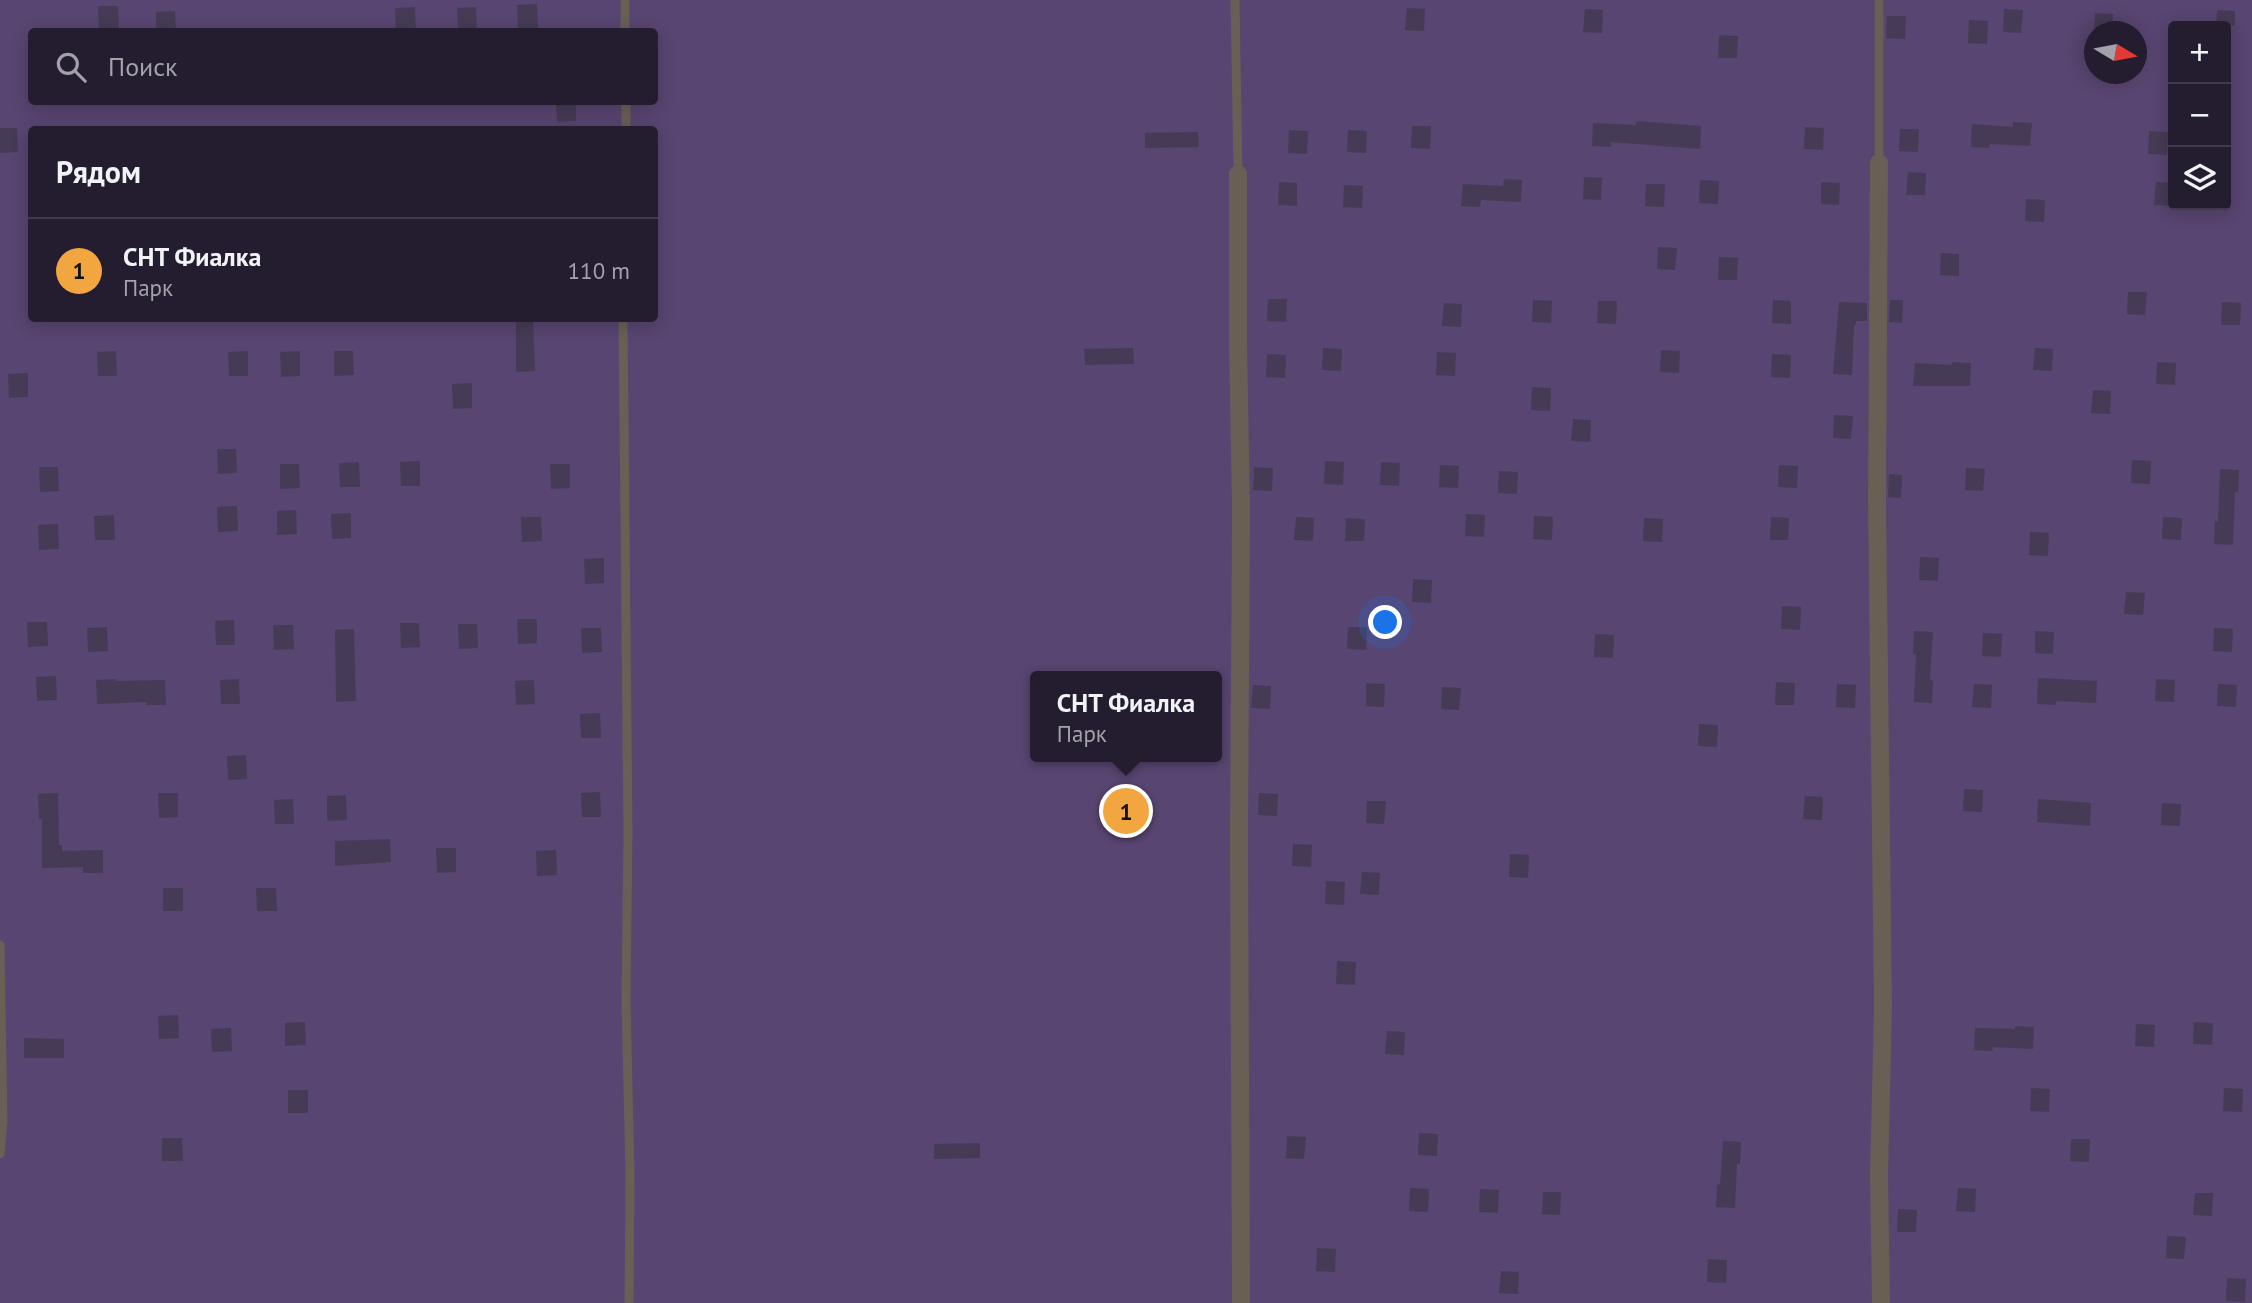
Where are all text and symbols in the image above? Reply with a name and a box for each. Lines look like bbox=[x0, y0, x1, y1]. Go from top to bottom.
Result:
north arrow bbox=[2084, 21, 2147, 84]
map controls bbox=[2168, 21, 2231, 210]
button: + bbox=[2168, 21, 2231, 84]
search box bbox=[28, 28, 658, 105]
icon: search bbox=[52, 48, 90, 86]
text: Поиск bbox=[108, 50, 177, 83]
button: − bbox=[2168, 84, 2231, 147]
button: layers bbox=[2168, 147, 2231, 210]
text: Рядом bbox=[56, 152, 141, 191]
text: СНТ Фиалка bbox=[123, 240, 261, 273]
text: 1 bbox=[72, 256, 86, 285]
text: 110 m bbox=[568, 256, 630, 285]
text: Парк bbox=[123, 273, 173, 302]
your location bbox=[1368, 605, 1402, 639]
popup bbox=[1030, 671, 1222, 762]
text: СНТ Фиалка bbox=[1057, 686, 1195, 719]
text: Парк bbox=[1057, 719, 1107, 748]
pin: 1 bbox=[1103, 785, 1149, 837]

